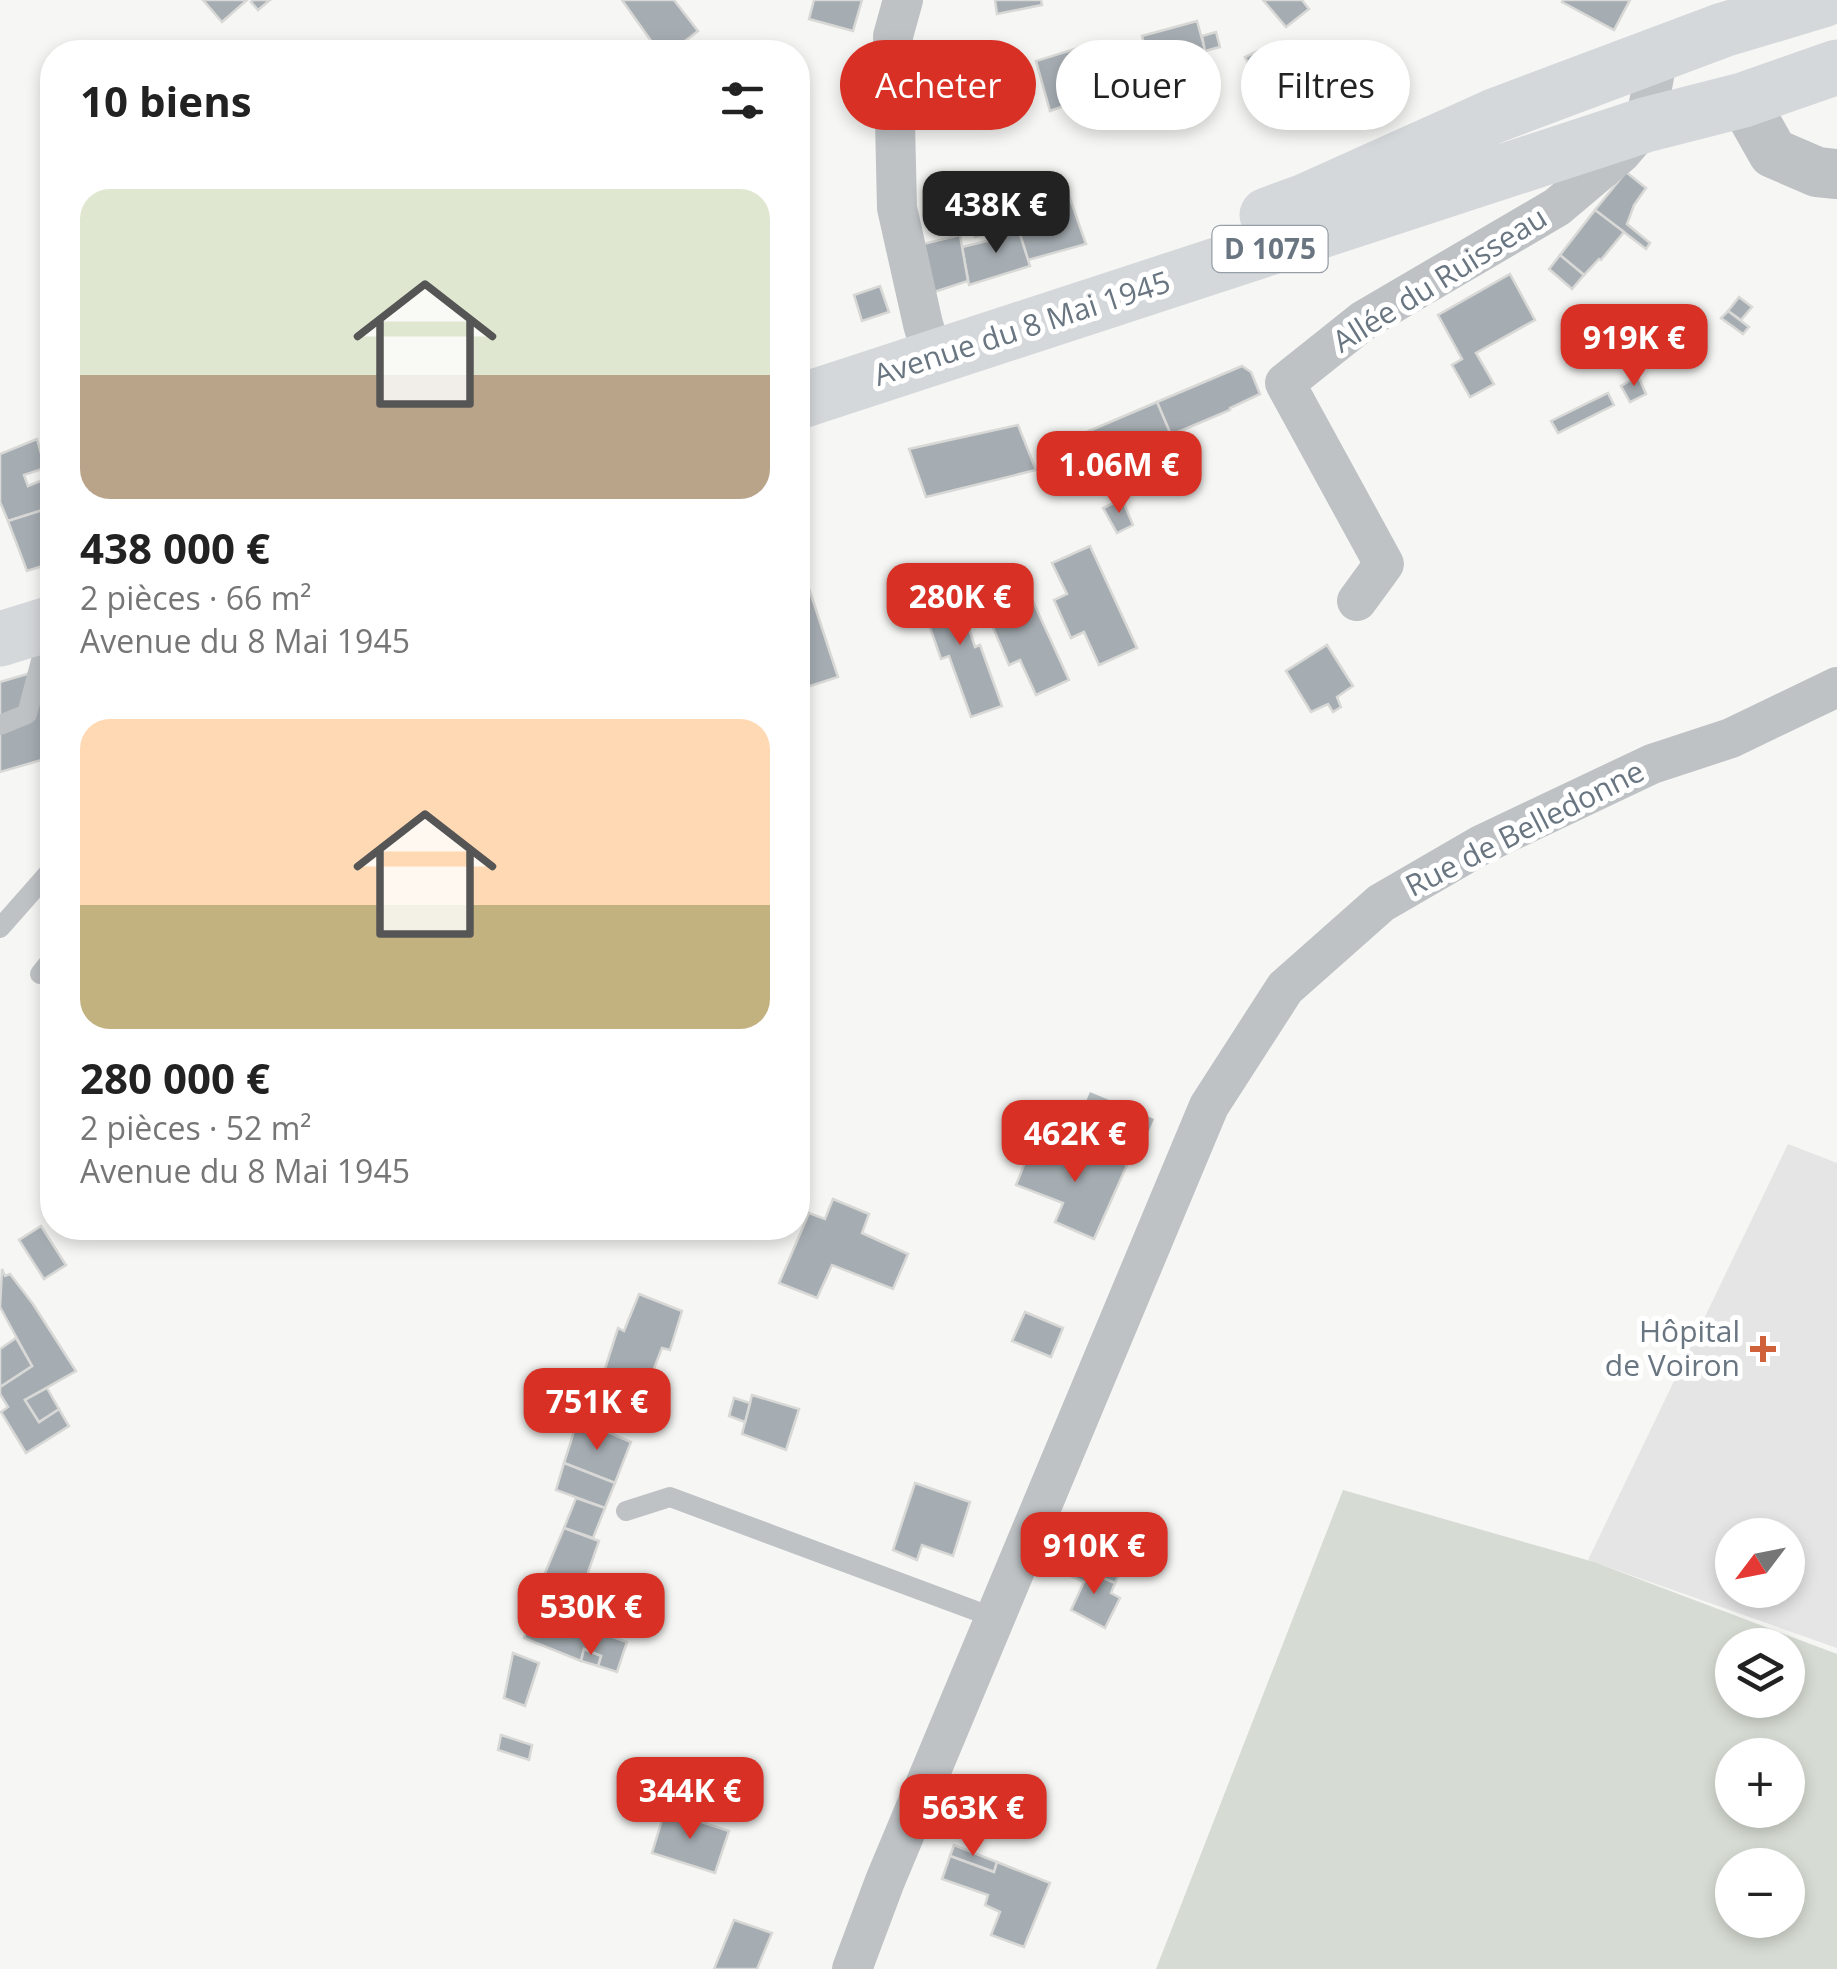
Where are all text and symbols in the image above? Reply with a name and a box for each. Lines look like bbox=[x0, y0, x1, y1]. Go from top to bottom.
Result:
chip: Acheter bbox=[840, 40, 1036, 130]
chip: Louer bbox=[1056, 40, 1221, 130]
chip: Filtres bbox=[1241, 40, 1410, 130]
text: 10 biens bbox=[80, 72, 252, 129]
icon: filters bbox=[715, 73, 770, 128]
pin: 438K € bbox=[915, 171, 1077, 256]
text: 438K € bbox=[945, 182, 1047, 225]
street label: Allée du Ruisseau bbox=[1324, 196, 1554, 361]
road number: D 1075 bbox=[1212, 226, 1328, 272]
icon: home bbox=[335, 254, 515, 434]
street label: Avenue du 8 Mai 1945 bbox=[868, 260, 1175, 395]
pin: 919K € bbox=[1553, 304, 1715, 389]
text: 919K € bbox=[1583, 315, 1685, 358]
pin: 1.06M € bbox=[1027, 431, 1211, 516]
text: 1.06M € bbox=[1059, 442, 1179, 485]
text: 438 000 € bbox=[80, 519, 270, 576]
pin: 280K € bbox=[879, 563, 1041, 648]
text: 280K € bbox=[909, 574, 1011, 617]
text: 2 pièces · 66 m² bbox=[80, 576, 311, 619]
text: Avenue du 8 Mai 1945 bbox=[80, 619, 410, 662]
street label: Rue de Belledonne bbox=[1398, 750, 1651, 906]
icon: home bbox=[335, 784, 515, 964]
text: 280 000 € bbox=[80, 1049, 270, 1106]
pin: 462K € bbox=[994, 1100, 1156, 1185]
text: 2 pièces · 52 m² bbox=[80, 1106, 311, 1149]
text: 462K € bbox=[1024, 1111, 1126, 1154]
text: Avenue du 8 Mai 1945 bbox=[80, 1149, 410, 1192]
place label: Hôpital de Voiron bbox=[1605, 1310, 1740, 1385]
marker: Hôpital de Voiron bbox=[1750, 1336, 1776, 1362]
pin: 751K € bbox=[516, 1368, 678, 1453]
text: 751K € bbox=[546, 1379, 648, 1422]
pin: 910K € bbox=[1013, 1512, 1175, 1597]
north arrow bbox=[1715, 1518, 1805, 1608]
map controls bbox=[1715, 1518, 1805, 1938]
text: 910K € bbox=[1043, 1523, 1145, 1566]
pin: 530K € bbox=[510, 1573, 672, 1658]
text: 530K € bbox=[540, 1584, 642, 1627]
button: layers bbox=[1715, 1628, 1805, 1718]
button: + bbox=[1715, 1738, 1805, 1828]
pin: 344K € bbox=[609, 1757, 771, 1842]
text: 344K € bbox=[639, 1768, 741, 1811]
pin: 563K € bbox=[892, 1774, 1054, 1859]
text: 563K € bbox=[922, 1785, 1024, 1828]
button: − bbox=[1715, 1848, 1805, 1938]

